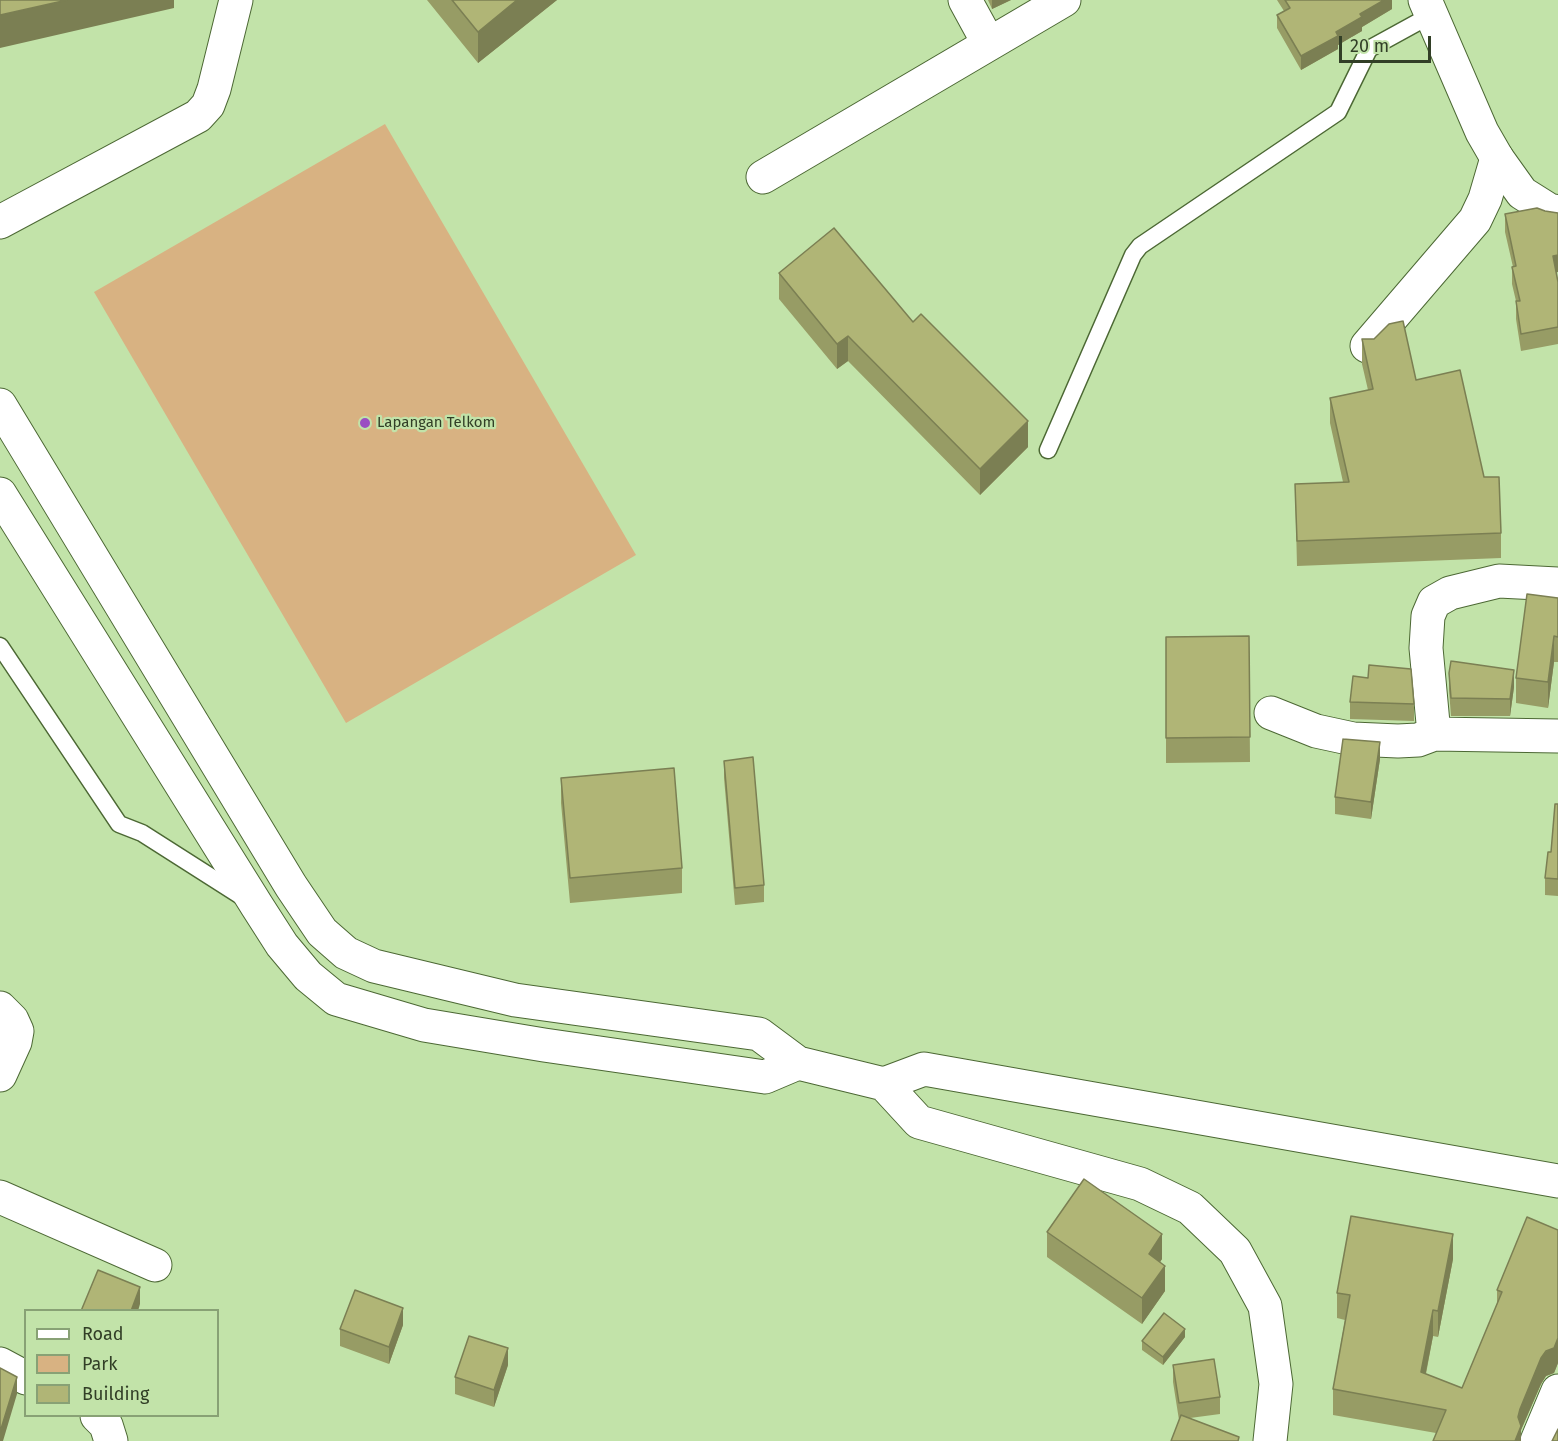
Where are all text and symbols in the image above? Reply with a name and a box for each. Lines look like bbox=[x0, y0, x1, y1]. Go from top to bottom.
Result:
scale bar bbox=[1342, 24, 1434, 62]
text: 20 m bbox=[1350, 35, 1389, 57]
place label: Lapangan Telkom bbox=[377, 414, 495, 432]
marker: Lapangan Telkom bbox=[358, 416, 372, 430]
legend bbox=[24, 1309, 219, 1417]
text: Road bbox=[82, 1323, 124, 1345]
text: Park bbox=[82, 1353, 117, 1375]
text: Building bbox=[82, 1383, 149, 1405]

